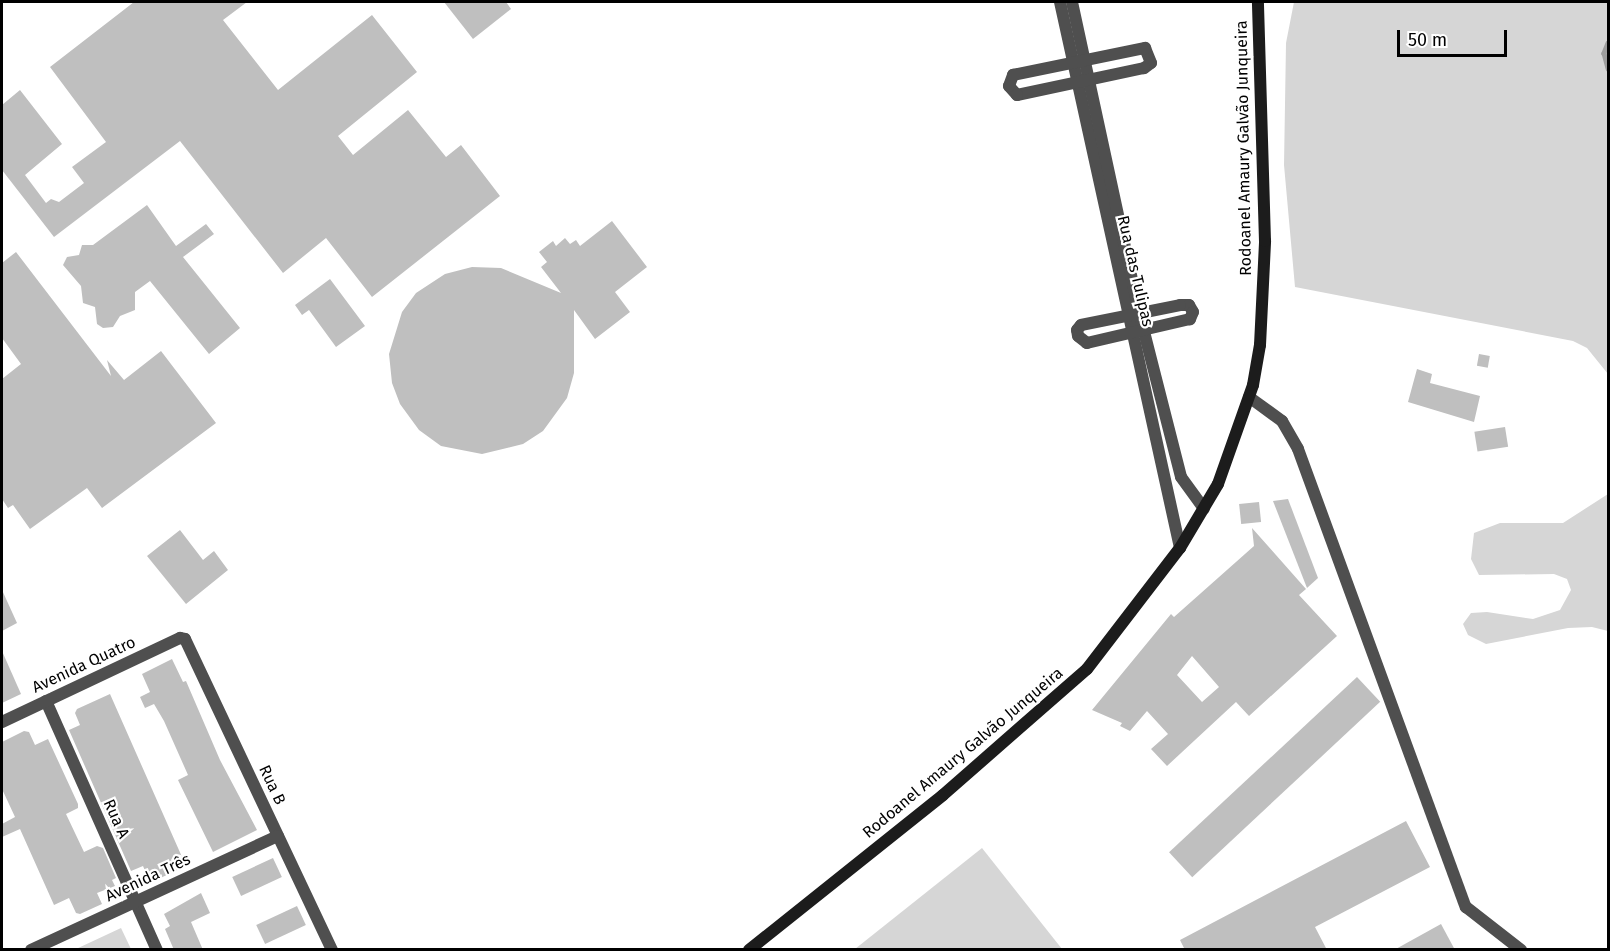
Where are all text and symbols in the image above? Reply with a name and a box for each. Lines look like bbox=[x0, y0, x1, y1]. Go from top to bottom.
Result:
scale bar bbox=[1400, 18, 1510, 56]
street label: Rodoanel Amaury Galvão Junqueira bbox=[1232, 20, 1256, 276]
text: 50 m bbox=[1408, 29, 1447, 51]
street label: Rua das Tulipas bbox=[1113, 214, 1157, 328]
street label: Avenida Quatro bbox=[29, 633, 139, 697]
street label: Rodoanel Amaury Galvão Junqueira bbox=[859, 664, 1067, 842]
street label: Rua B bbox=[254, 762, 290, 808]
street label: Rua A bbox=[99, 796, 133, 842]
street label: Avenida Três bbox=[102, 850, 194, 906]

